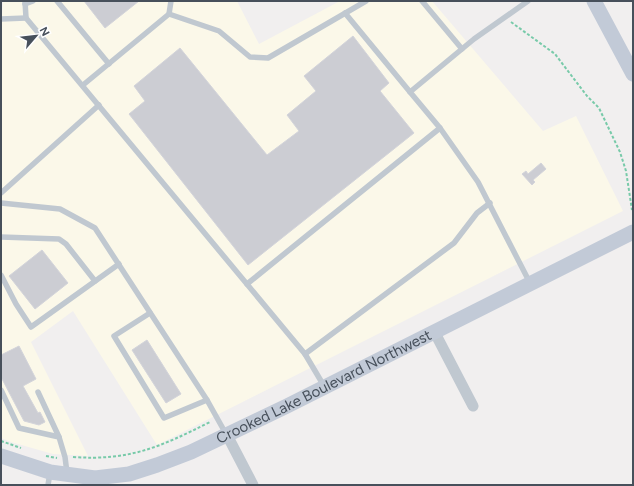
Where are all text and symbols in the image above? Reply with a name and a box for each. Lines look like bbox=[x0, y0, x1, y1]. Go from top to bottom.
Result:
north arrow bbox=[16, 16, 56, 56]
text: N bbox=[37, 25, 52, 38]
street label: Crooked Lake Boulevard Northwest bbox=[213, 326, 435, 448]

